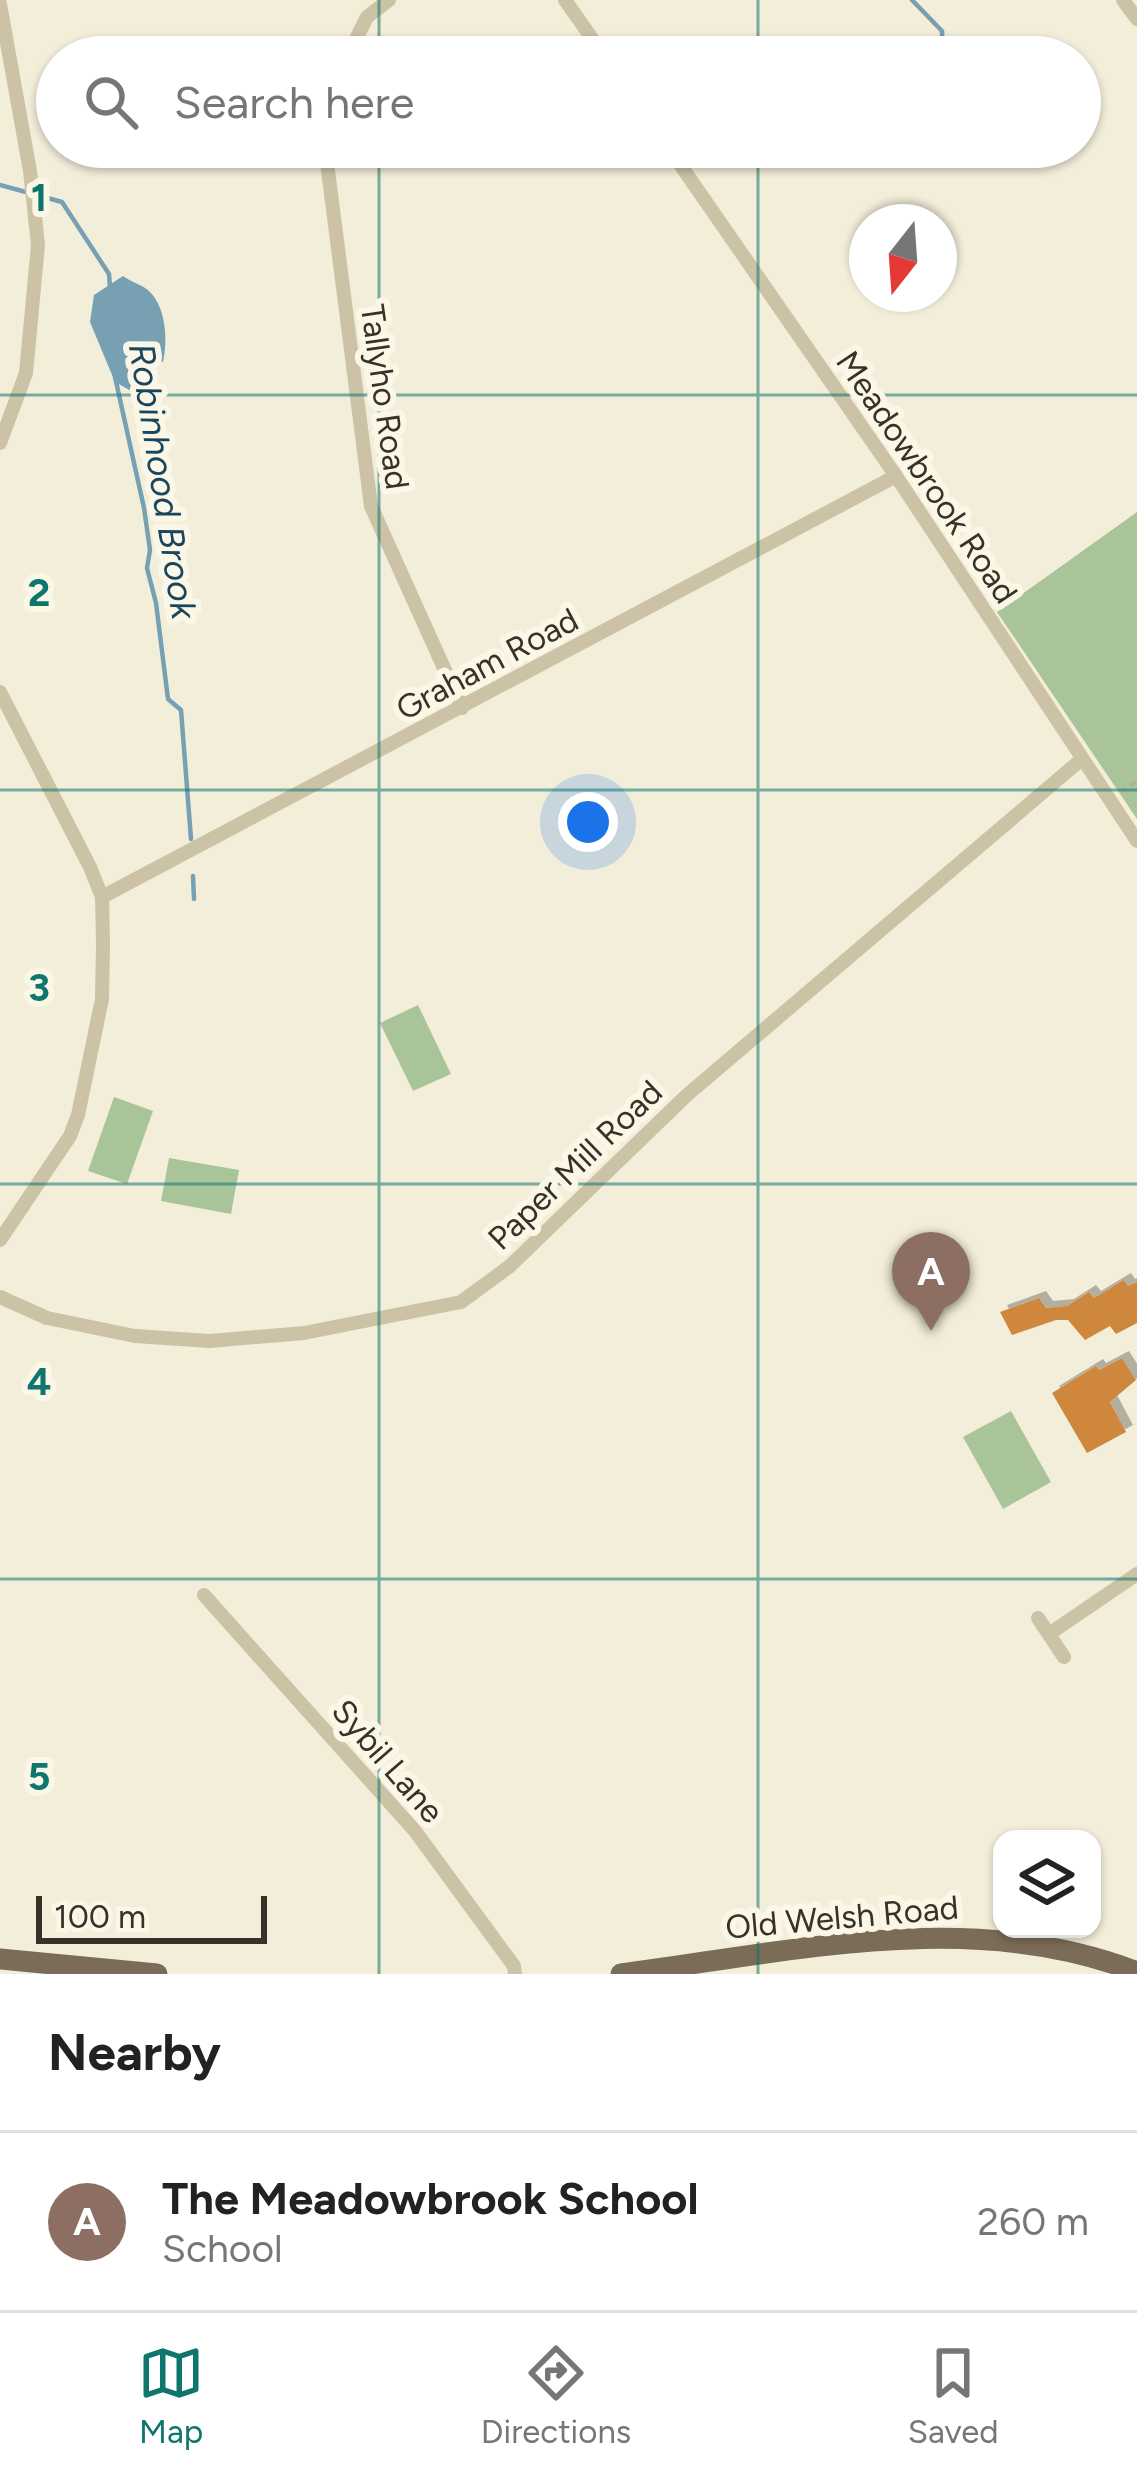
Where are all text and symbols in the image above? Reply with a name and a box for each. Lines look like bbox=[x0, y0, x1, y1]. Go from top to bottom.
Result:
search box bbox=[36, 36, 1101, 168]
icon: search bbox=[78, 69, 144, 135]
text: Search here bbox=[174, 75, 414, 129]
text: 1 bbox=[31, 174, 47, 221]
north arrow bbox=[849, 204, 957, 312]
street label: Tallyho Road bbox=[353, 302, 417, 492]
water label: Robinhood Brook bbox=[120, 340, 206, 623]
street label: Meadowbrook Road bbox=[828, 344, 1026, 610]
text: 2 bbox=[28, 569, 50, 616]
street label: Graham Road bbox=[389, 600, 585, 728]
your location bbox=[558, 792, 618, 852]
text: 3 bbox=[28, 964, 50, 1011]
street label: Paper Mill Road bbox=[480, 1072, 670, 1258]
pin: A bbox=[892, 1232, 970, 1331]
text: 4 bbox=[27, 1358, 51, 1405]
street label: Sybil Lane bbox=[324, 1691, 452, 1831]
text: 5 bbox=[28, 1753, 50, 1800]
map controls bbox=[993, 1830, 1101, 1938]
button: layers bbox=[993, 1830, 1101, 1938]
street label: Old Welsh Road bbox=[724, 1887, 960, 1947]
scale bar bbox=[36, 1890, 267, 1943]
text: 100 m bbox=[54, 1897, 146, 1936]
text: Nearby bbox=[48, 2022, 221, 2083]
text: The Meadowbrook School bbox=[162, 2171, 699, 2225]
text: A bbox=[73, 2198, 101, 2245]
text: 260 m bbox=[977, 2198, 1089, 2245]
text: School bbox=[162, 2225, 283, 2272]
tab: Map bbox=[138, 2340, 204, 2451]
tab: Directions bbox=[481, 2340, 631, 2451]
tab: Saved bbox=[908, 2340, 999, 2451]

